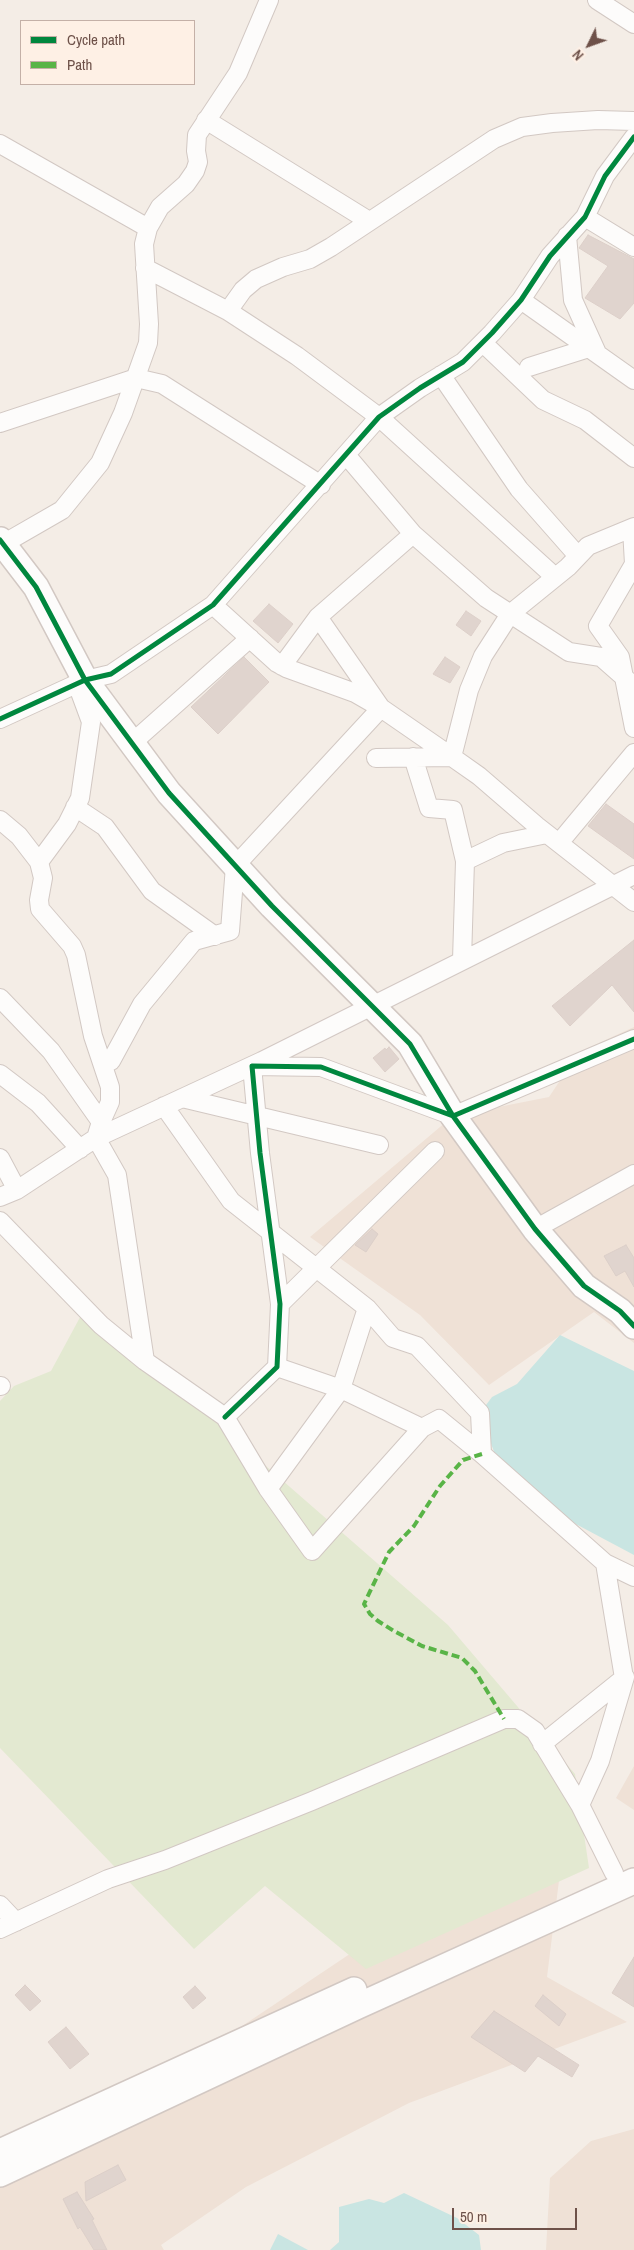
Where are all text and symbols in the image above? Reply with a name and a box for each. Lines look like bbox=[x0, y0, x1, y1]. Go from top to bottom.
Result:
legend bbox=[20, 20, 195, 85]
north arrow bbox=[564, 20, 614, 70]
text: Cycle path bbox=[67, 29, 125, 50]
text: N bbox=[568, 46, 587, 64]
text: Path bbox=[67, 54, 92, 75]
scale bar bbox=[454, 2198, 579, 2230]
text: 50 m bbox=[460, 2206, 487, 2227]

